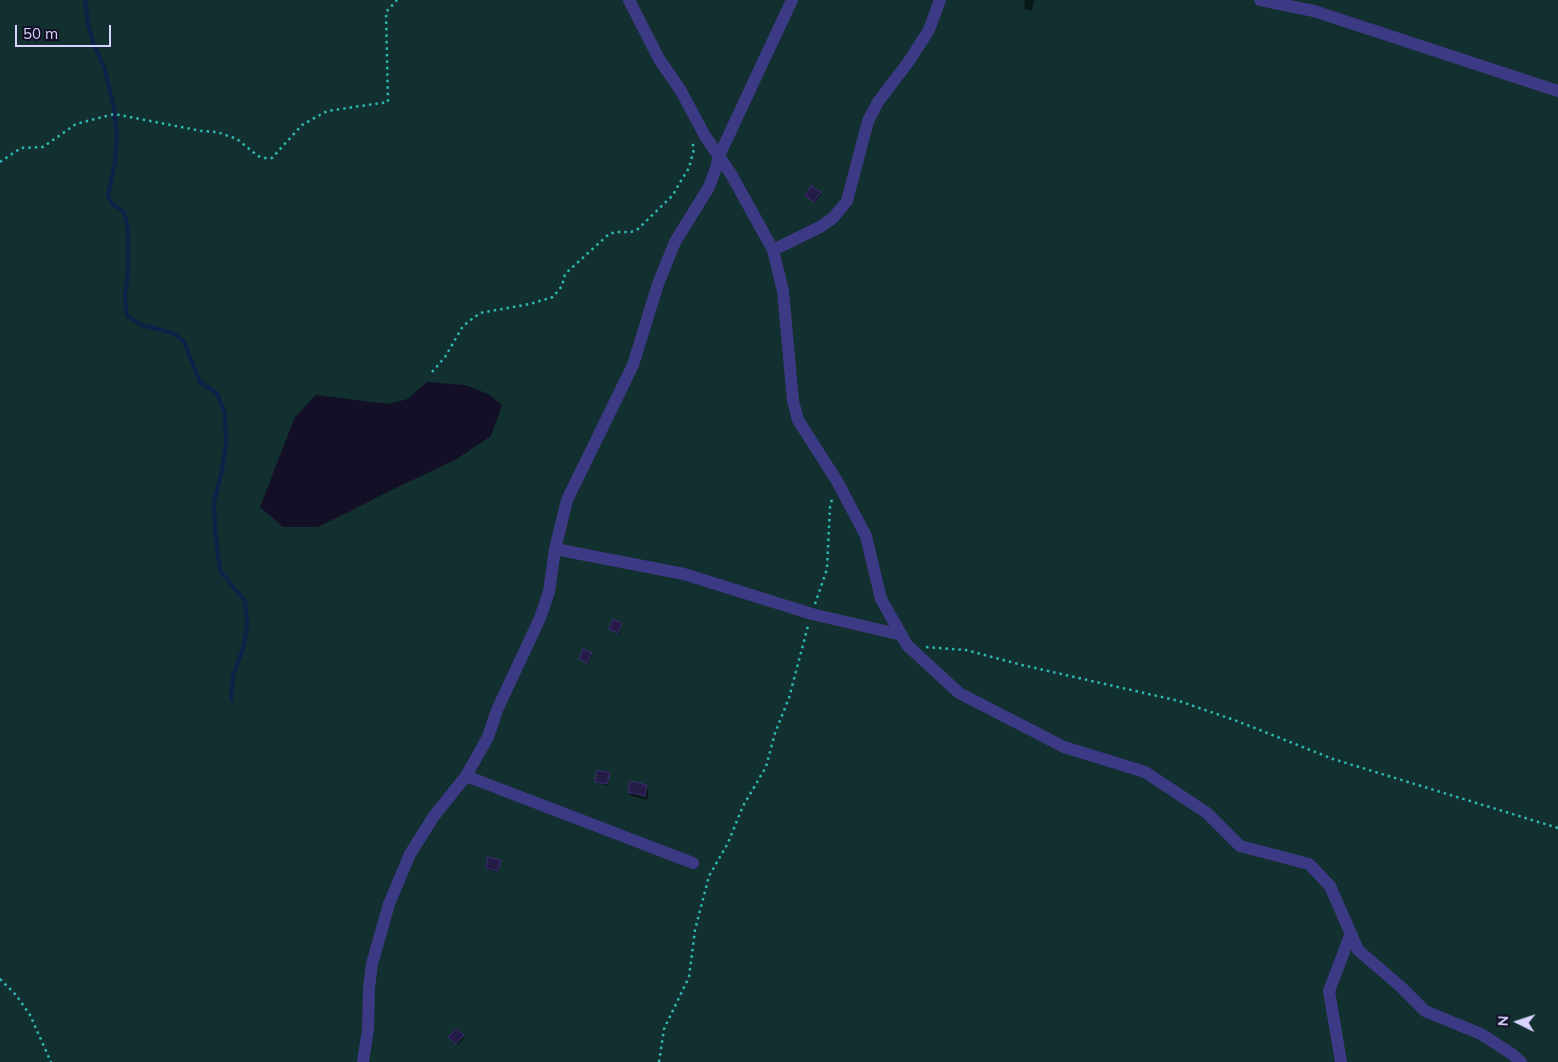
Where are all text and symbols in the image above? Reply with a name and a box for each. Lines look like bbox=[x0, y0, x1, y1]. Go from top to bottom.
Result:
scale bar bbox=[18, 15, 114, 47]
text: 50 m bbox=[23, 24, 58, 43]
north arrow bbox=[1493, 997, 1543, 1047]
text: N bbox=[1494, 1015, 1512, 1027]

